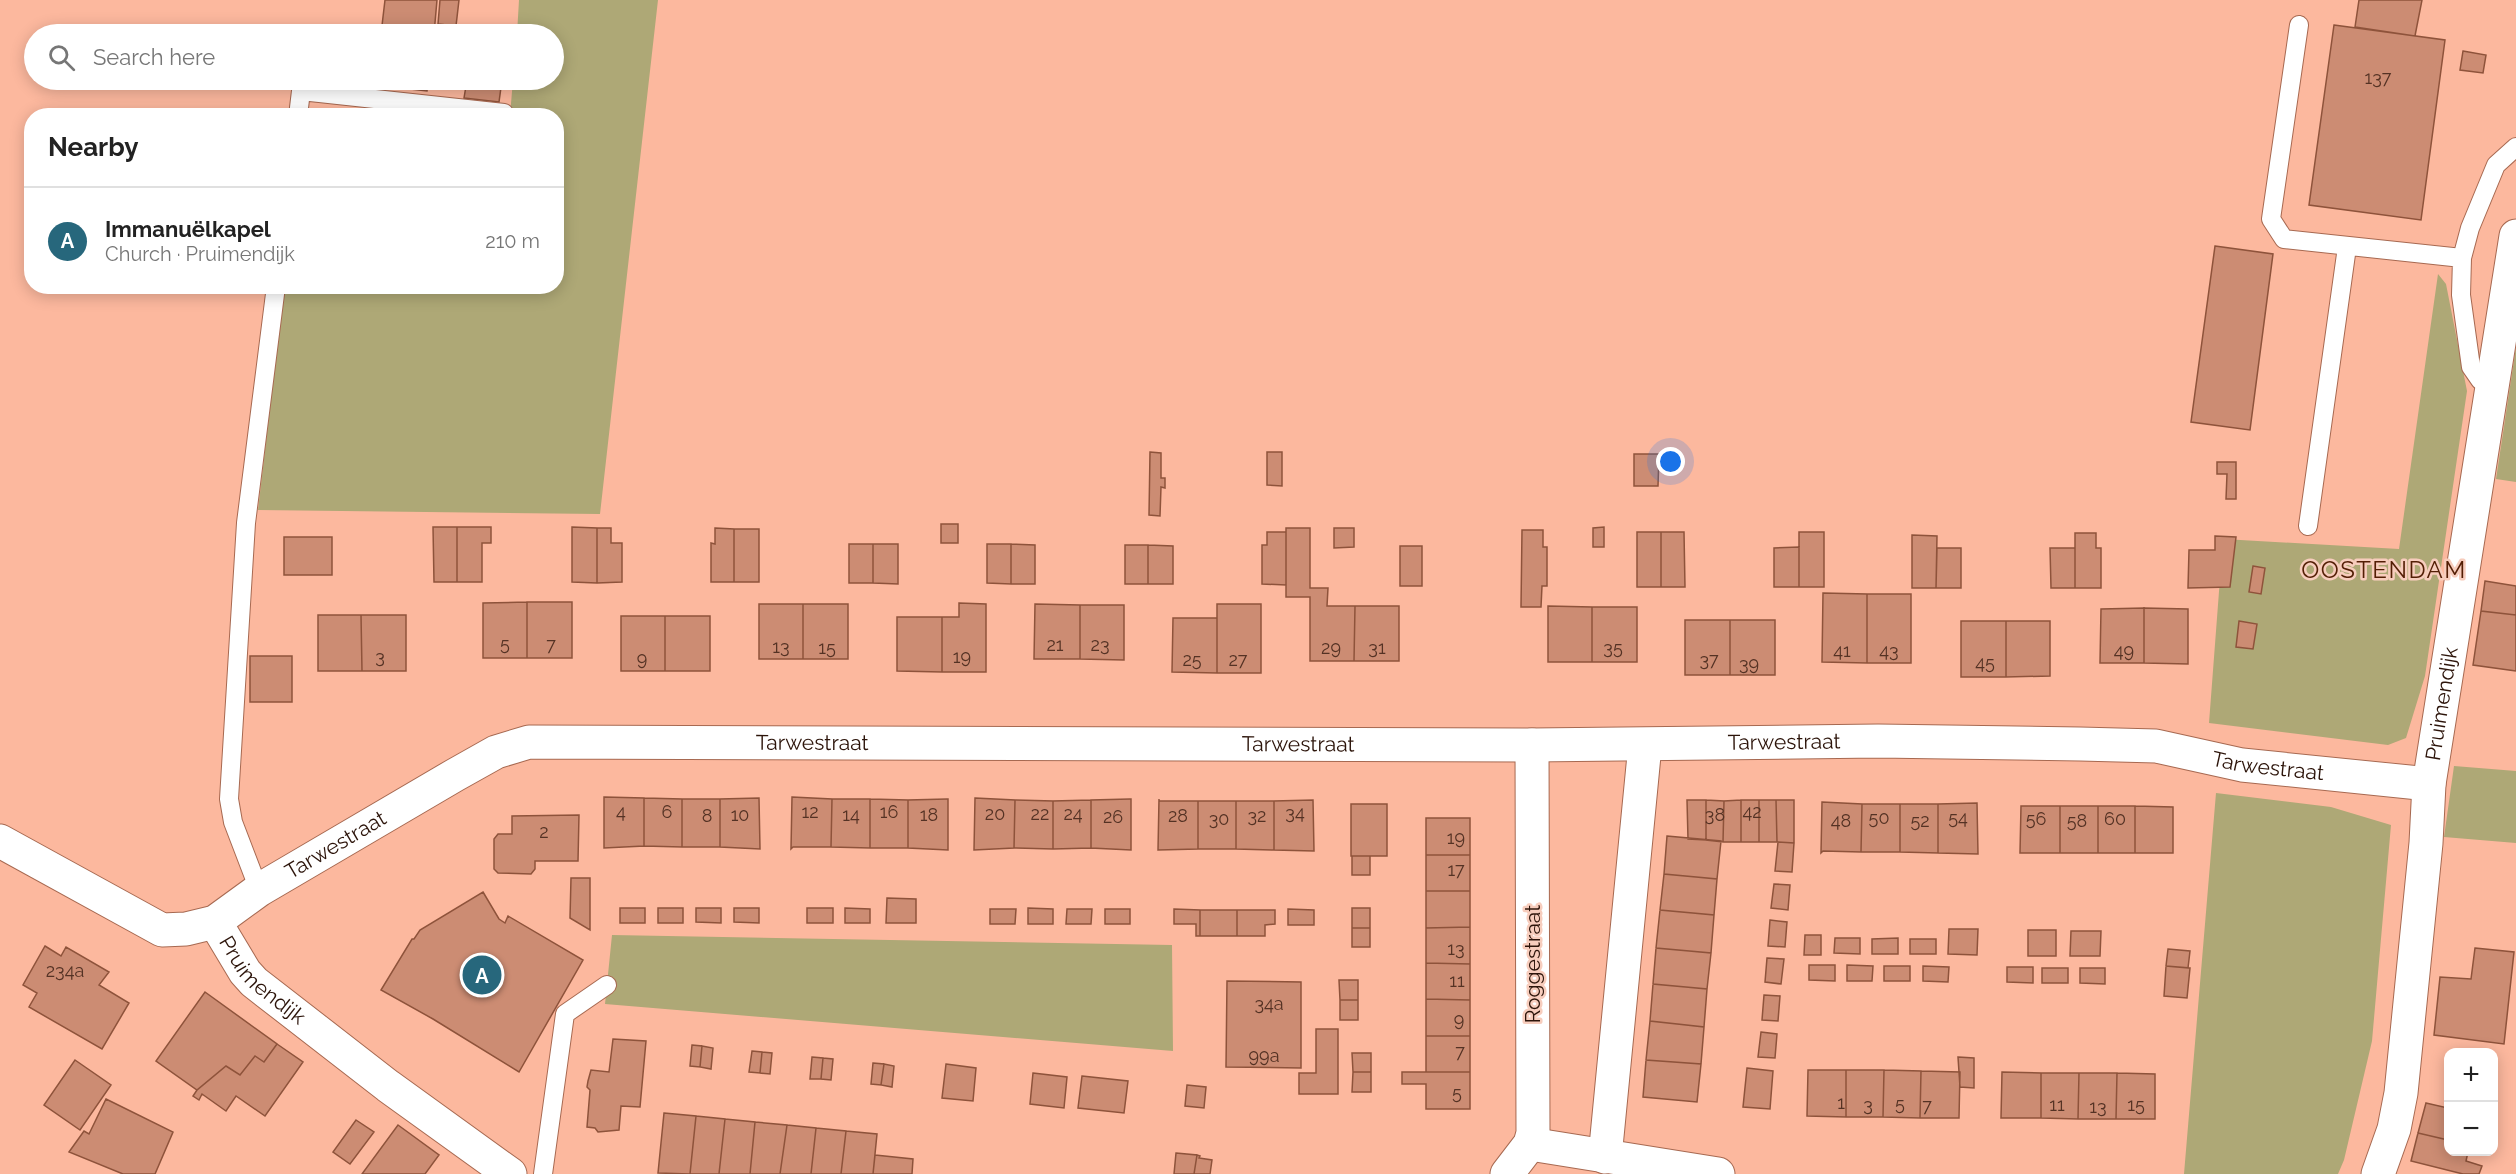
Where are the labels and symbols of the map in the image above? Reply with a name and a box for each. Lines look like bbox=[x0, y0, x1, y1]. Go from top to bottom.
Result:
house number: 137 bbox=[2365, 67, 2392, 88]
your location bbox=[1656, 447, 1685, 476]
district label: OOSTENDAM bbox=[2301, 555, 2467, 584]
house number: 5 bbox=[500, 633, 510, 654]
house number: 7 bbox=[546, 634, 556, 655]
house number: 21 bbox=[1046, 634, 1064, 655]
house number: 23 bbox=[1091, 634, 1110, 655]
house number: 13 bbox=[772, 636, 790, 657]
house number: 15 bbox=[818, 637, 836, 658]
house number: 29 bbox=[1321, 637, 1341, 658]
house number: 31 bbox=[1368, 637, 1386, 658]
house number: 35 bbox=[1603, 637, 1623, 658]
house number: 41 bbox=[1833, 640, 1851, 661]
house number: 43 bbox=[1879, 640, 1899, 661]
house number: 49 bbox=[2114, 640, 2134, 661]
street label: Pruimendijk bbox=[2420, 645, 2463, 762]
house number: 3 bbox=[375, 646, 385, 667]
house number: 19 bbox=[953, 646, 971, 667]
house number: 9 bbox=[637, 648, 647, 669]
house number: 25 bbox=[1182, 649, 1202, 670]
house number: 27 bbox=[1228, 649, 1248, 670]
house number: 37 bbox=[1699, 649, 1719, 670]
house number: 45 bbox=[1975, 652, 1995, 673]
house number: 39 bbox=[1739, 653, 1759, 674]
street label: Tarwestraat bbox=[1728, 728, 1841, 755]
street label: Tarwestraat bbox=[756, 730, 869, 755]
street label: Tarwestraat bbox=[1242, 731, 1355, 756]
street label: Tarwestraat bbox=[2210, 746, 2325, 785]
house number: 4 bbox=[616, 801, 626, 822]
house number: 6 bbox=[662, 801, 673, 822]
house number: 12 bbox=[801, 801, 819, 822]
house number: 16 bbox=[880, 801, 898, 822]
house number: 42 bbox=[1742, 801, 1762, 822]
house number: 34 bbox=[1285, 802, 1305, 823]
house number: 20 bbox=[985, 803, 1005, 824]
house number: 22 bbox=[1031, 803, 1049, 824]
house number: 24 bbox=[1063, 803, 1083, 824]
house number: 10 bbox=[731, 804, 749, 825]
house number: 14 bbox=[842, 804, 860, 825]
house number: 18 bbox=[920, 804, 938, 825]
house number: 38 bbox=[1705, 804, 1725, 825]
street label: Tarwestraat bbox=[280, 805, 390, 884]
house number: 8 bbox=[702, 805, 712, 826]
house number: 28 bbox=[1168, 805, 1188, 826]
house number: 32 bbox=[1248, 805, 1267, 826]
house number: 26 bbox=[1103, 806, 1123, 827]
house number: 50 bbox=[1869, 807, 1889, 828]
house number: 54 bbox=[1948, 807, 1968, 828]
house number: 30 bbox=[1209, 808, 1229, 829]
house number: 56 bbox=[2026, 808, 2046, 829]
house number: 60 bbox=[2104, 808, 2126, 829]
house number: 48 bbox=[1831, 810, 1851, 831]
house number: 52 bbox=[1910, 810, 1930, 831]
house number: 58 bbox=[2067, 810, 2087, 831]
house number: 2 bbox=[539, 821, 549, 842]
house number: 19 bbox=[1447, 827, 1465, 848]
house number: 17 bbox=[1447, 859, 1465, 880]
street label: Roggestraat bbox=[1520, 905, 1545, 1023]
street label: Pruimendijk bbox=[214, 931, 311, 1029]
house number: 13 bbox=[1447, 938, 1465, 959]
pin: A bbox=[462, 952, 502, 998]
house number: 234a bbox=[46, 960, 84, 981]
house number: 11 bbox=[1449, 970, 1465, 991]
house number: 34a bbox=[1254, 993, 1284, 1014]
house number: 9 bbox=[1454, 1009, 1464, 1030]
house number: 7 bbox=[1455, 1041, 1465, 1062]
house number: 99a bbox=[1249, 1045, 1279, 1066]
house number: 5 bbox=[1452, 1082, 1462, 1103]
house number: 1 bbox=[1837, 1092, 1845, 1113]
house number: 5 bbox=[1895, 1093, 1905, 1114]
house number: 3 bbox=[1863, 1094, 1873, 1115]
house number: 11 bbox=[2049, 1094, 2065, 1115]
house number: 15 bbox=[2127, 1094, 2145, 1115]
house number: 7 bbox=[1922, 1095, 1932, 1116]
house number: 13 bbox=[2089, 1096, 2107, 1117]

